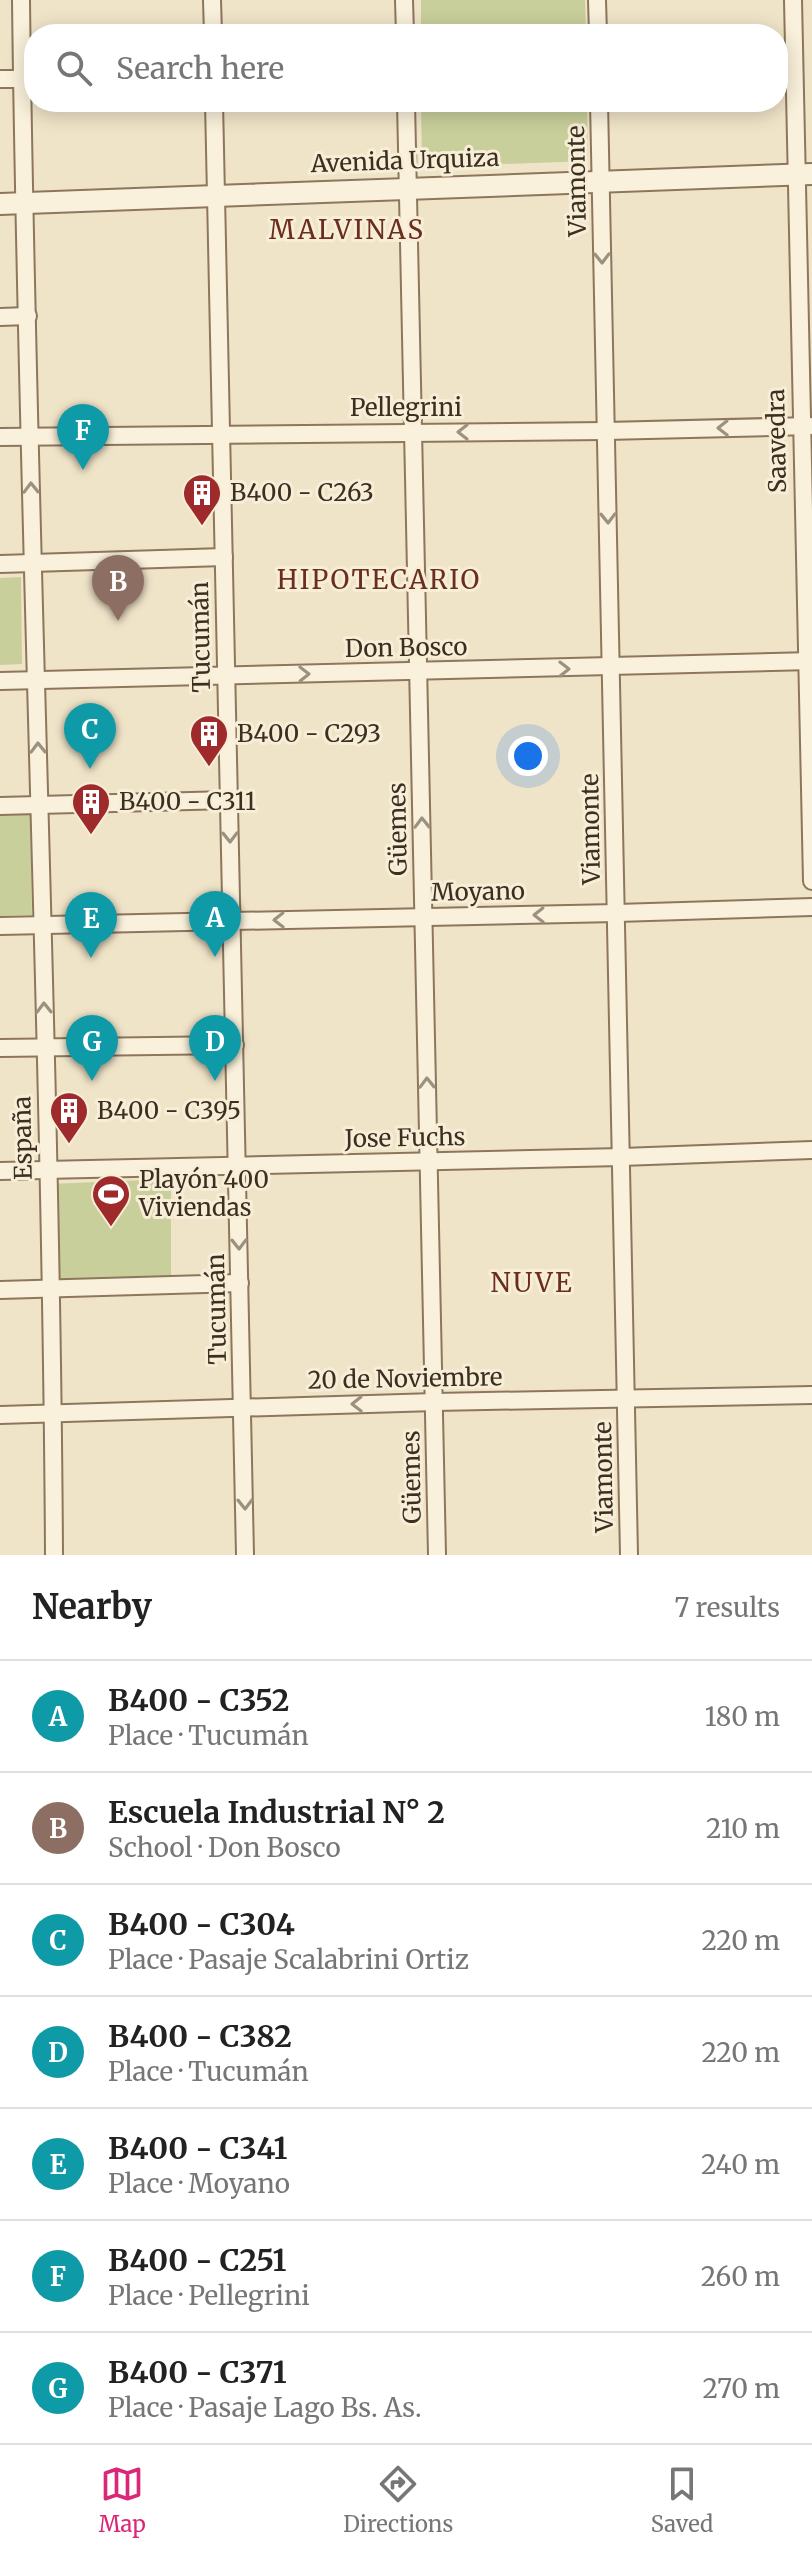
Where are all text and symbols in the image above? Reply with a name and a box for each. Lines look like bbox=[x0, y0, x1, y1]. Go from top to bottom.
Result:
search box bbox=[24, 24, 788, 112]
icon: search bbox=[52, 46, 96, 90]
text: Search here bbox=[116, 49, 284, 87]
street label: Viamonte bbox=[560, 125, 593, 238]
street label: Avenida Urquiza bbox=[309, 142, 500, 179]
district label: MALVINAS bbox=[269, 213, 425, 246]
one-way arrow bbox=[593, 252, 611, 265]
street label: Saavedra bbox=[760, 388, 793, 494]
street label: Pellegrini bbox=[350, 392, 462, 423]
pin: F bbox=[57, 404, 109, 470]
one-way arrow bbox=[716, 419, 729, 437]
one-way arrow bbox=[456, 423, 469, 441]
building icon: B400 - C263 bbox=[181, 472, 223, 527]
place label: B400 - C263 bbox=[230, 477, 374, 508]
one-way arrow bbox=[22, 481, 40, 494]
one-way arrow bbox=[599, 512, 616, 525]
pin: B bbox=[92, 555, 144, 621]
district label: HIPOTECARIO bbox=[277, 563, 481, 596]
street label: Tucumán bbox=[184, 581, 217, 693]
street label: Don Bosco bbox=[344, 631, 468, 664]
one-way arrow bbox=[558, 660, 571, 677]
one-way arrow bbox=[298, 665, 311, 682]
pin: C bbox=[64, 703, 116, 769]
building icon: B400 - C293 bbox=[188, 713, 230, 768]
place label: B400 - C293 bbox=[237, 718, 381, 749]
your location bbox=[508, 736, 548, 776]
one-way arrow bbox=[29, 741, 46, 754]
street label: Viamonte bbox=[574, 773, 607, 886]
building icon: B400 - C311 bbox=[70, 781, 112, 836]
street label: Güemes bbox=[381, 782, 414, 876]
place label: B400 - C311 bbox=[119, 786, 256, 817]
one-way arrow bbox=[413, 816, 430, 829]
one-way arrow bbox=[221, 831, 239, 844]
street label: Moyano bbox=[431, 875, 525, 908]
pin: A bbox=[189, 891, 241, 957]
pin: E bbox=[65, 892, 117, 958]
one-way arrow bbox=[532, 906, 545, 923]
one-way arrow bbox=[272, 912, 285, 929]
one-way arrow bbox=[35, 1001, 52, 1014]
pin: G bbox=[66, 1015, 118, 1081]
pin: D bbox=[189, 1015, 241, 1081]
one-way arrow bbox=[419, 1076, 436, 1089]
building icon: B400 - C395 bbox=[48, 1090, 90, 1145]
place label: B400 - C395 bbox=[97, 1095, 241, 1126]
street label: España bbox=[6, 1096, 39, 1180]
street label: Jose Fuchs bbox=[343, 1121, 466, 1154]
place label: Playón 400 Viviendas bbox=[138, 1164, 269, 1223]
sports icon: Playón 400 Viviendas bbox=[90, 1173, 132, 1228]
one-way arrow bbox=[230, 1238, 248, 1251]
street label: Tucumán bbox=[200, 1253, 233, 1365]
district label: NUVE bbox=[491, 1266, 574, 1299]
street label: 20 de Noviembre bbox=[307, 1361, 503, 1396]
one-way arrow bbox=[350, 1396, 363, 1413]
street label: Viamonte bbox=[587, 1421, 620, 1534]
street label: Güemes bbox=[395, 1430, 428, 1524]
one-way arrow bbox=[236, 1498, 253, 1511]
text: Nearby bbox=[32, 1586, 152, 1628]
text: 7 results bbox=[675, 1591, 780, 1624]
text: B400 - C352 bbox=[108, 1681, 289, 1719]
text: A bbox=[49, 1700, 67, 1733]
text: 180 m bbox=[705, 1700, 780, 1733]
text: Place · Tucumán bbox=[108, 1719, 309, 1752]
text: Escuela Industrial N° 2 bbox=[108, 1793, 445, 1831]
text: B bbox=[49, 1812, 67, 1845]
text: 210 m bbox=[706, 1812, 780, 1845]
text: School · Don Bosco bbox=[108, 1831, 341, 1864]
text: B400 - C304 bbox=[108, 1905, 295, 1943]
text: C bbox=[49, 1924, 67, 1957]
text: 220 m bbox=[701, 1924, 780, 1957]
text: Place · Pasaje Scalabrini Ortiz bbox=[108, 1943, 469, 1976]
text: B400 - C382 bbox=[108, 2017, 292, 2055]
text: D bbox=[48, 2036, 68, 2069]
text: 220 m bbox=[701, 2036, 780, 2069]
text: Place · Tucumán bbox=[108, 2055, 309, 2088]
text: B400 - C341 bbox=[108, 2129, 287, 2167]
text: E bbox=[50, 2148, 66, 2181]
text: 240 m bbox=[701, 2148, 780, 2181]
text: Place · Moyano bbox=[108, 2167, 290, 2200]
text: B400 - C251 bbox=[108, 2241, 287, 2279]
text: F bbox=[50, 2260, 66, 2293]
text: 260 m bbox=[701, 2260, 780, 2293]
text: Place · Pellegrini bbox=[108, 2279, 310, 2312]
text: B400 - C371 bbox=[108, 2353, 287, 2391]
text: G bbox=[49, 2372, 67, 2405]
text: 270 m bbox=[703, 2372, 780, 2405]
text: Place · Pasaje Lago Bs. As. bbox=[108, 2391, 422, 2424]
tab: Map bbox=[99, 2462, 146, 2538]
tab: Directions bbox=[343, 2462, 453, 2538]
tab: Saved bbox=[651, 2462, 713, 2538]

